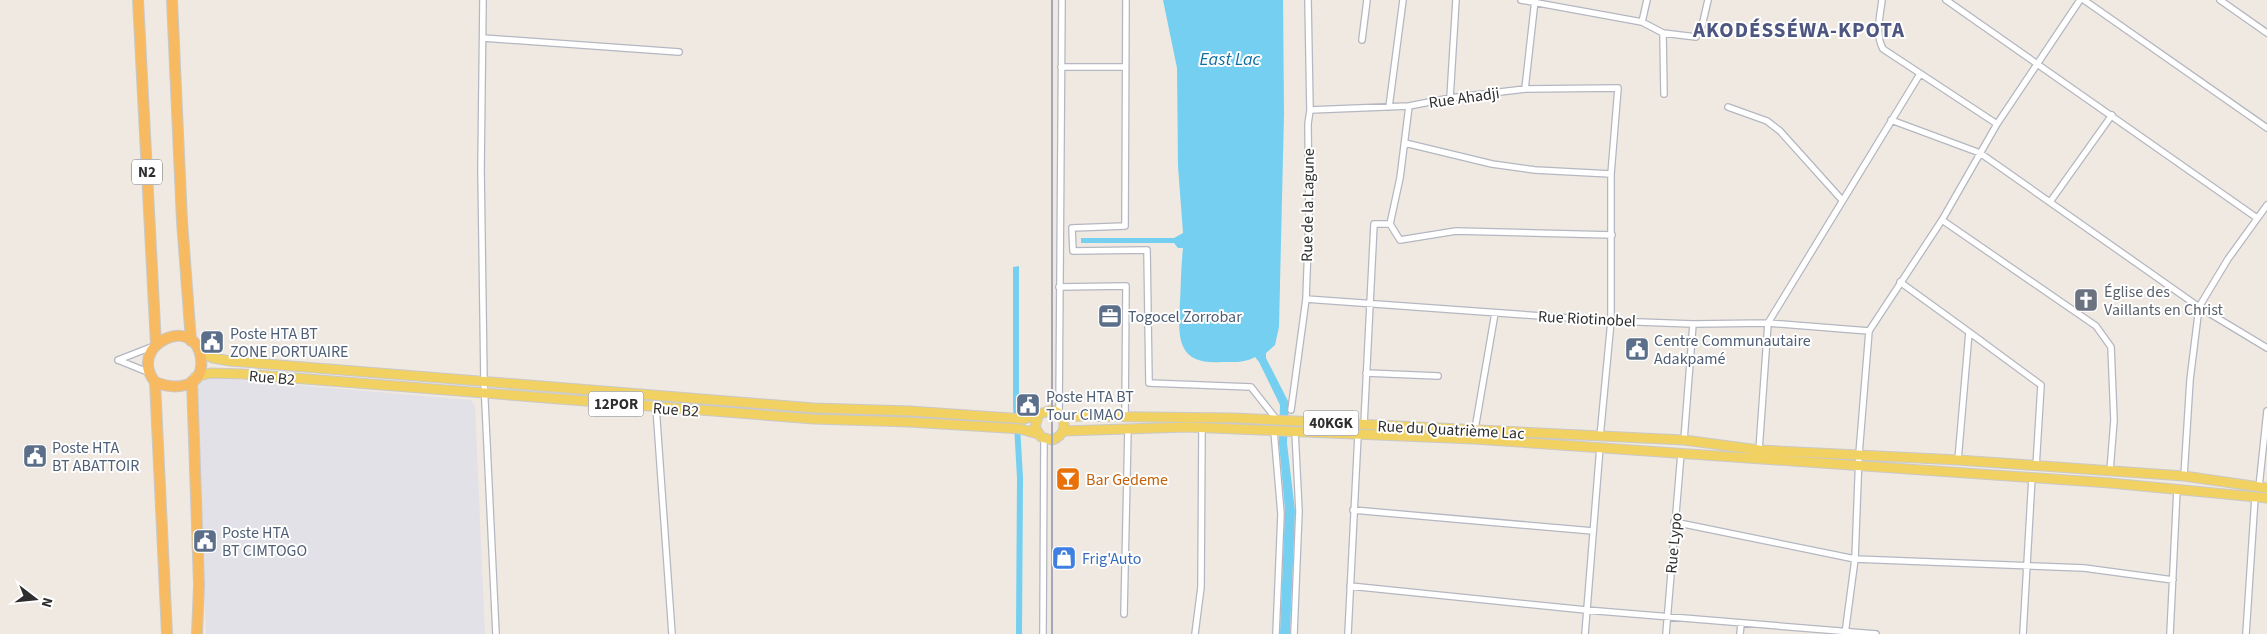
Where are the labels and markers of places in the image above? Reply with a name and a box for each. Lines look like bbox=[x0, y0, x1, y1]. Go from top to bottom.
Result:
place label: Église des Vaillants en Christ bbox=[2104, 281, 2224, 321]
church icon: Église des Vaillants en Christ bbox=[2073, 287, 2099, 313]
office icon: Togocel Zorrobar bbox=[1097, 303, 1123, 329]
place label: Togocel Zorrobar bbox=[1128, 306, 1242, 328]
place label: Poste HTA BT ZONE PORTUAIRE bbox=[230, 323, 349, 363]
public building icon: Poste HTA BT ZONE PORTUAIRE bbox=[199, 329, 225, 355]
place label: Centre Communautaire Adakpamé bbox=[1654, 330, 1811, 370]
public building icon: Centre Communautaire Adakpamé bbox=[1624, 336, 1650, 362]
place label: Poste HTA BT Tour CIMAO bbox=[1046, 386, 1134, 426]
public building icon: Poste HTA BT Tour CIMAO bbox=[1015, 392, 1041, 418]
place label: Poste HTA BT ABATTOIR bbox=[52, 437, 139, 477]
public building icon: Poste HTA BT ABATTOIR bbox=[22, 443, 48, 469]
bar icon: Bar Gedeme bbox=[1055, 466, 1081, 492]
place label: Bar Gedeme bbox=[1086, 469, 1168, 491]
place label: Poste HTA BT CIMTOGO bbox=[222, 522, 307, 562]
public building icon: Poste HTA BT CIMTOGO bbox=[192, 528, 218, 554]
shop icon: Frig'Auto bbox=[1051, 545, 1077, 571]
place label: Frig'Auto bbox=[1082, 548, 1141, 570]

